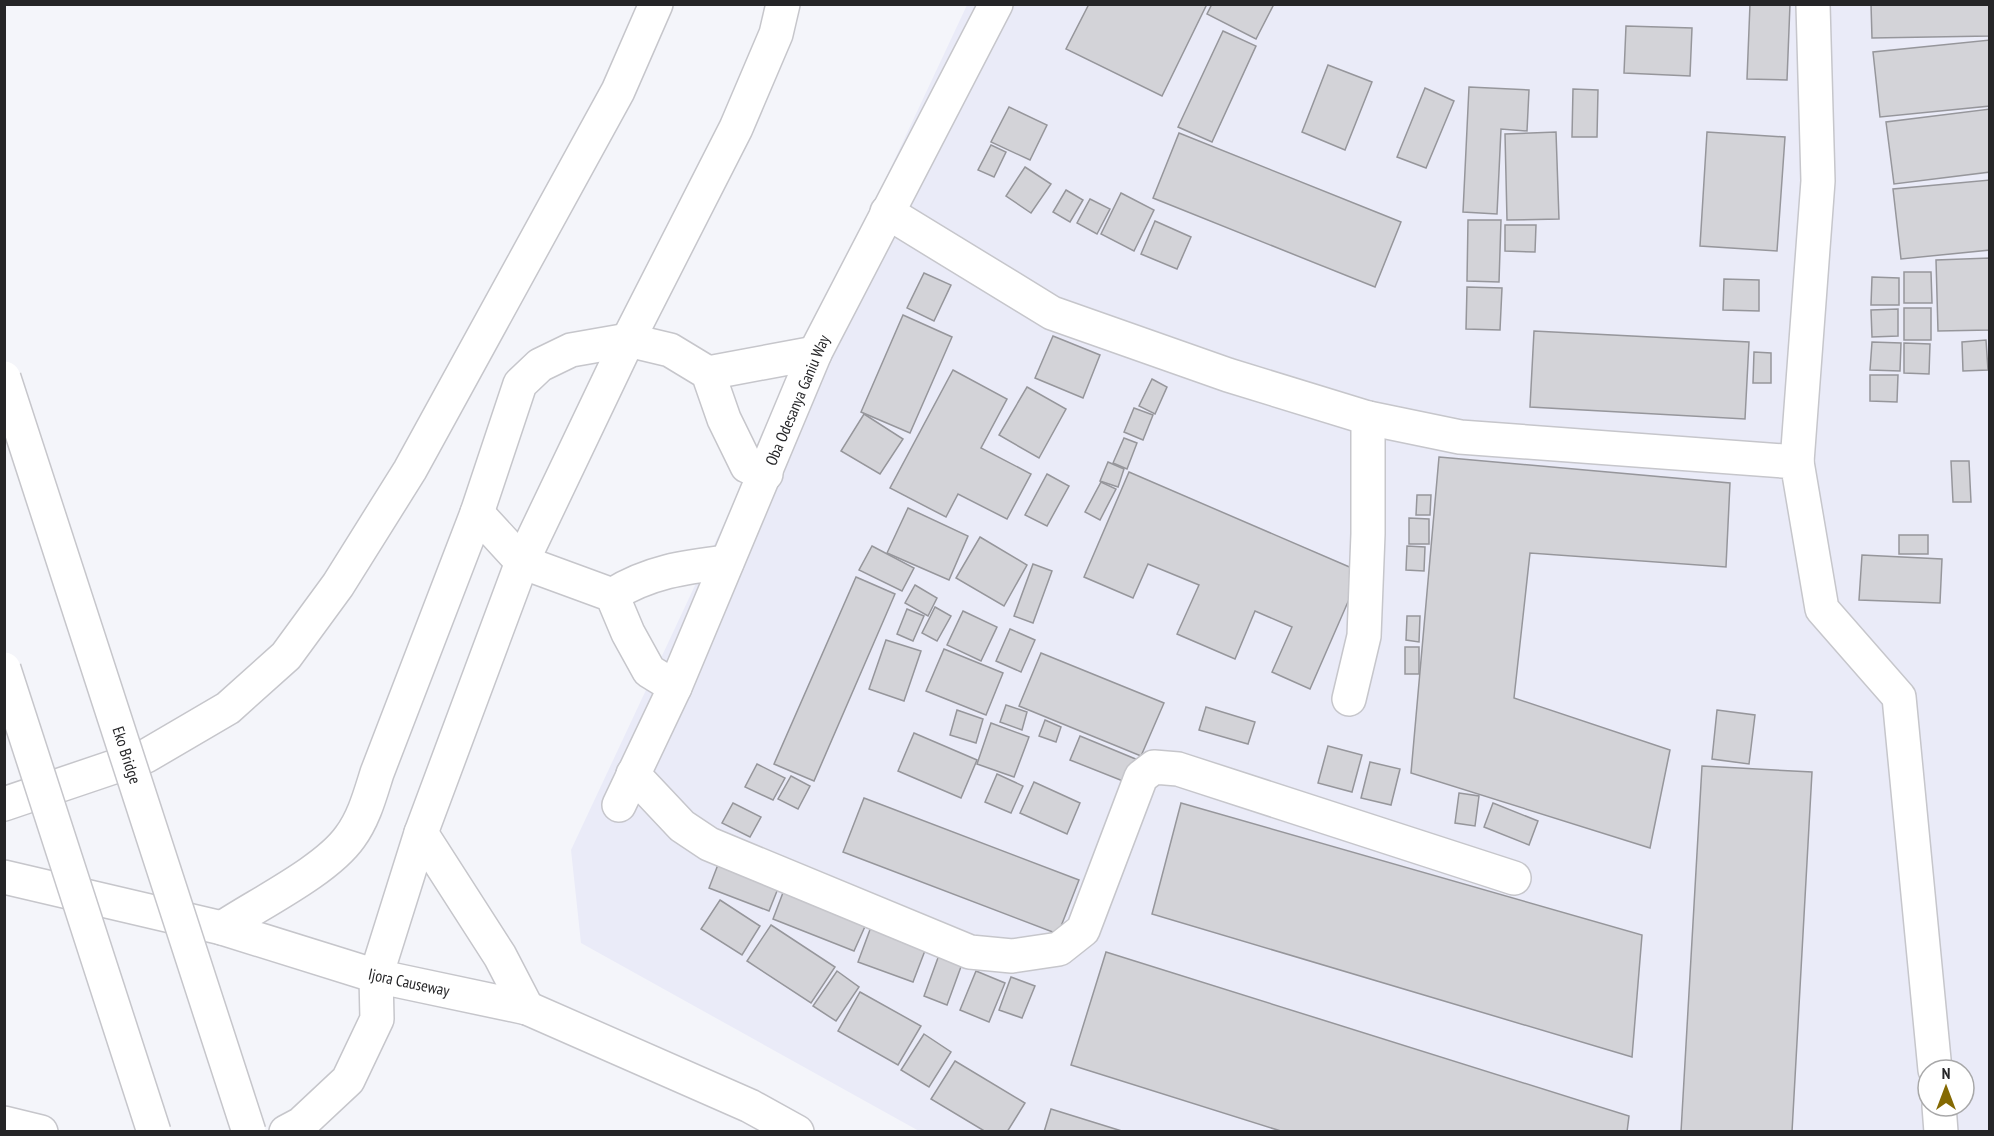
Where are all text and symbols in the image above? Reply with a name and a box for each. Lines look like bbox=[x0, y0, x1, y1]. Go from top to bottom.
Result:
street label: Oba Odesanya Ganiu Way bbox=[760, 332, 834, 468]
street label: Eko Bridge bbox=[108, 724, 146, 786]
street label: Ijora Causeway bbox=[367, 964, 451, 1000]
north arrow bbox=[1916, 1058, 1976, 1118]
text: N bbox=[1942, 1063, 1950, 1083]

